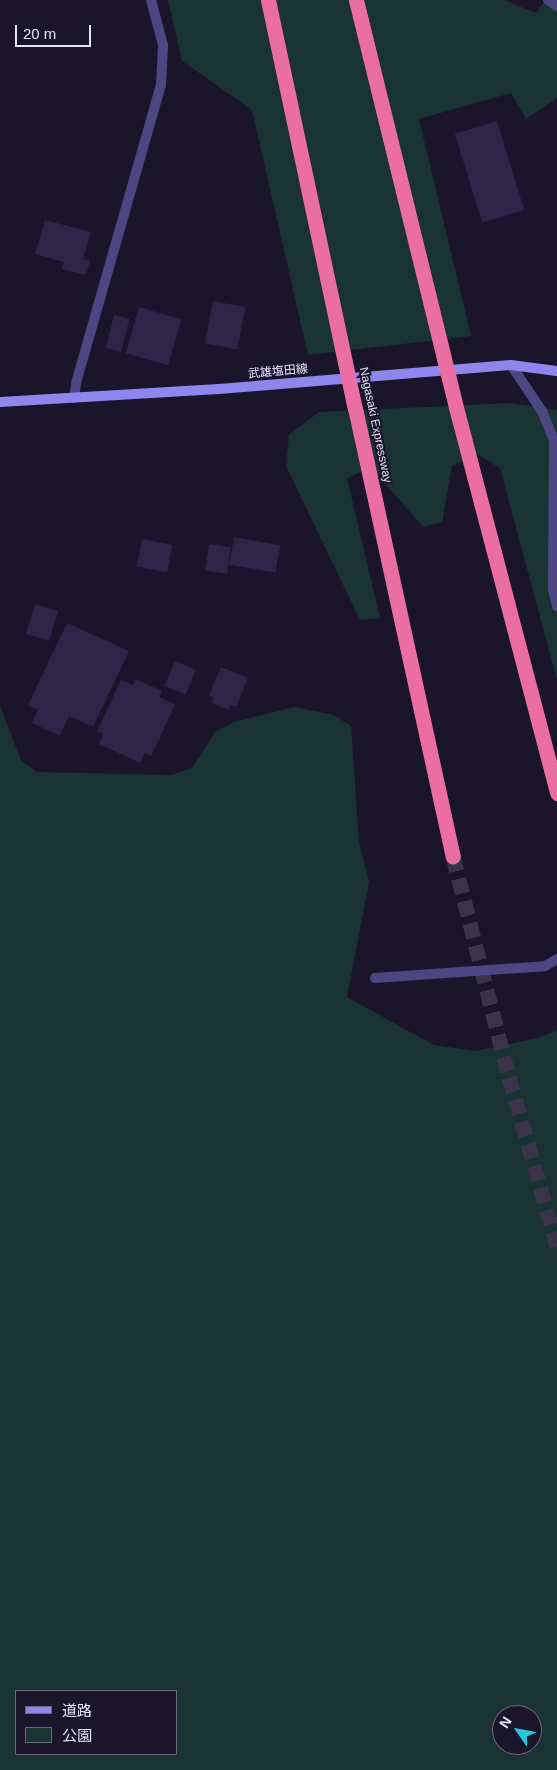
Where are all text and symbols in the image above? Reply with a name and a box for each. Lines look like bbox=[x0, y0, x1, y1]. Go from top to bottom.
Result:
scale bar bbox=[18, 15, 94, 47]
text: 20 m bbox=[23, 25, 56, 42]
street label: 武雄塩田線 bbox=[247, 362, 309, 382]
street label: Nagasaki Expressway bbox=[356, 366, 394, 484]
legend bbox=[15, 1690, 178, 1755]
text: 道路 bbox=[62, 1702, 92, 1719]
north arrow bbox=[492, 1705, 542, 1755]
text: N bbox=[496, 1714, 515, 1731]
text: 公園 bbox=[62, 1727, 92, 1744]

